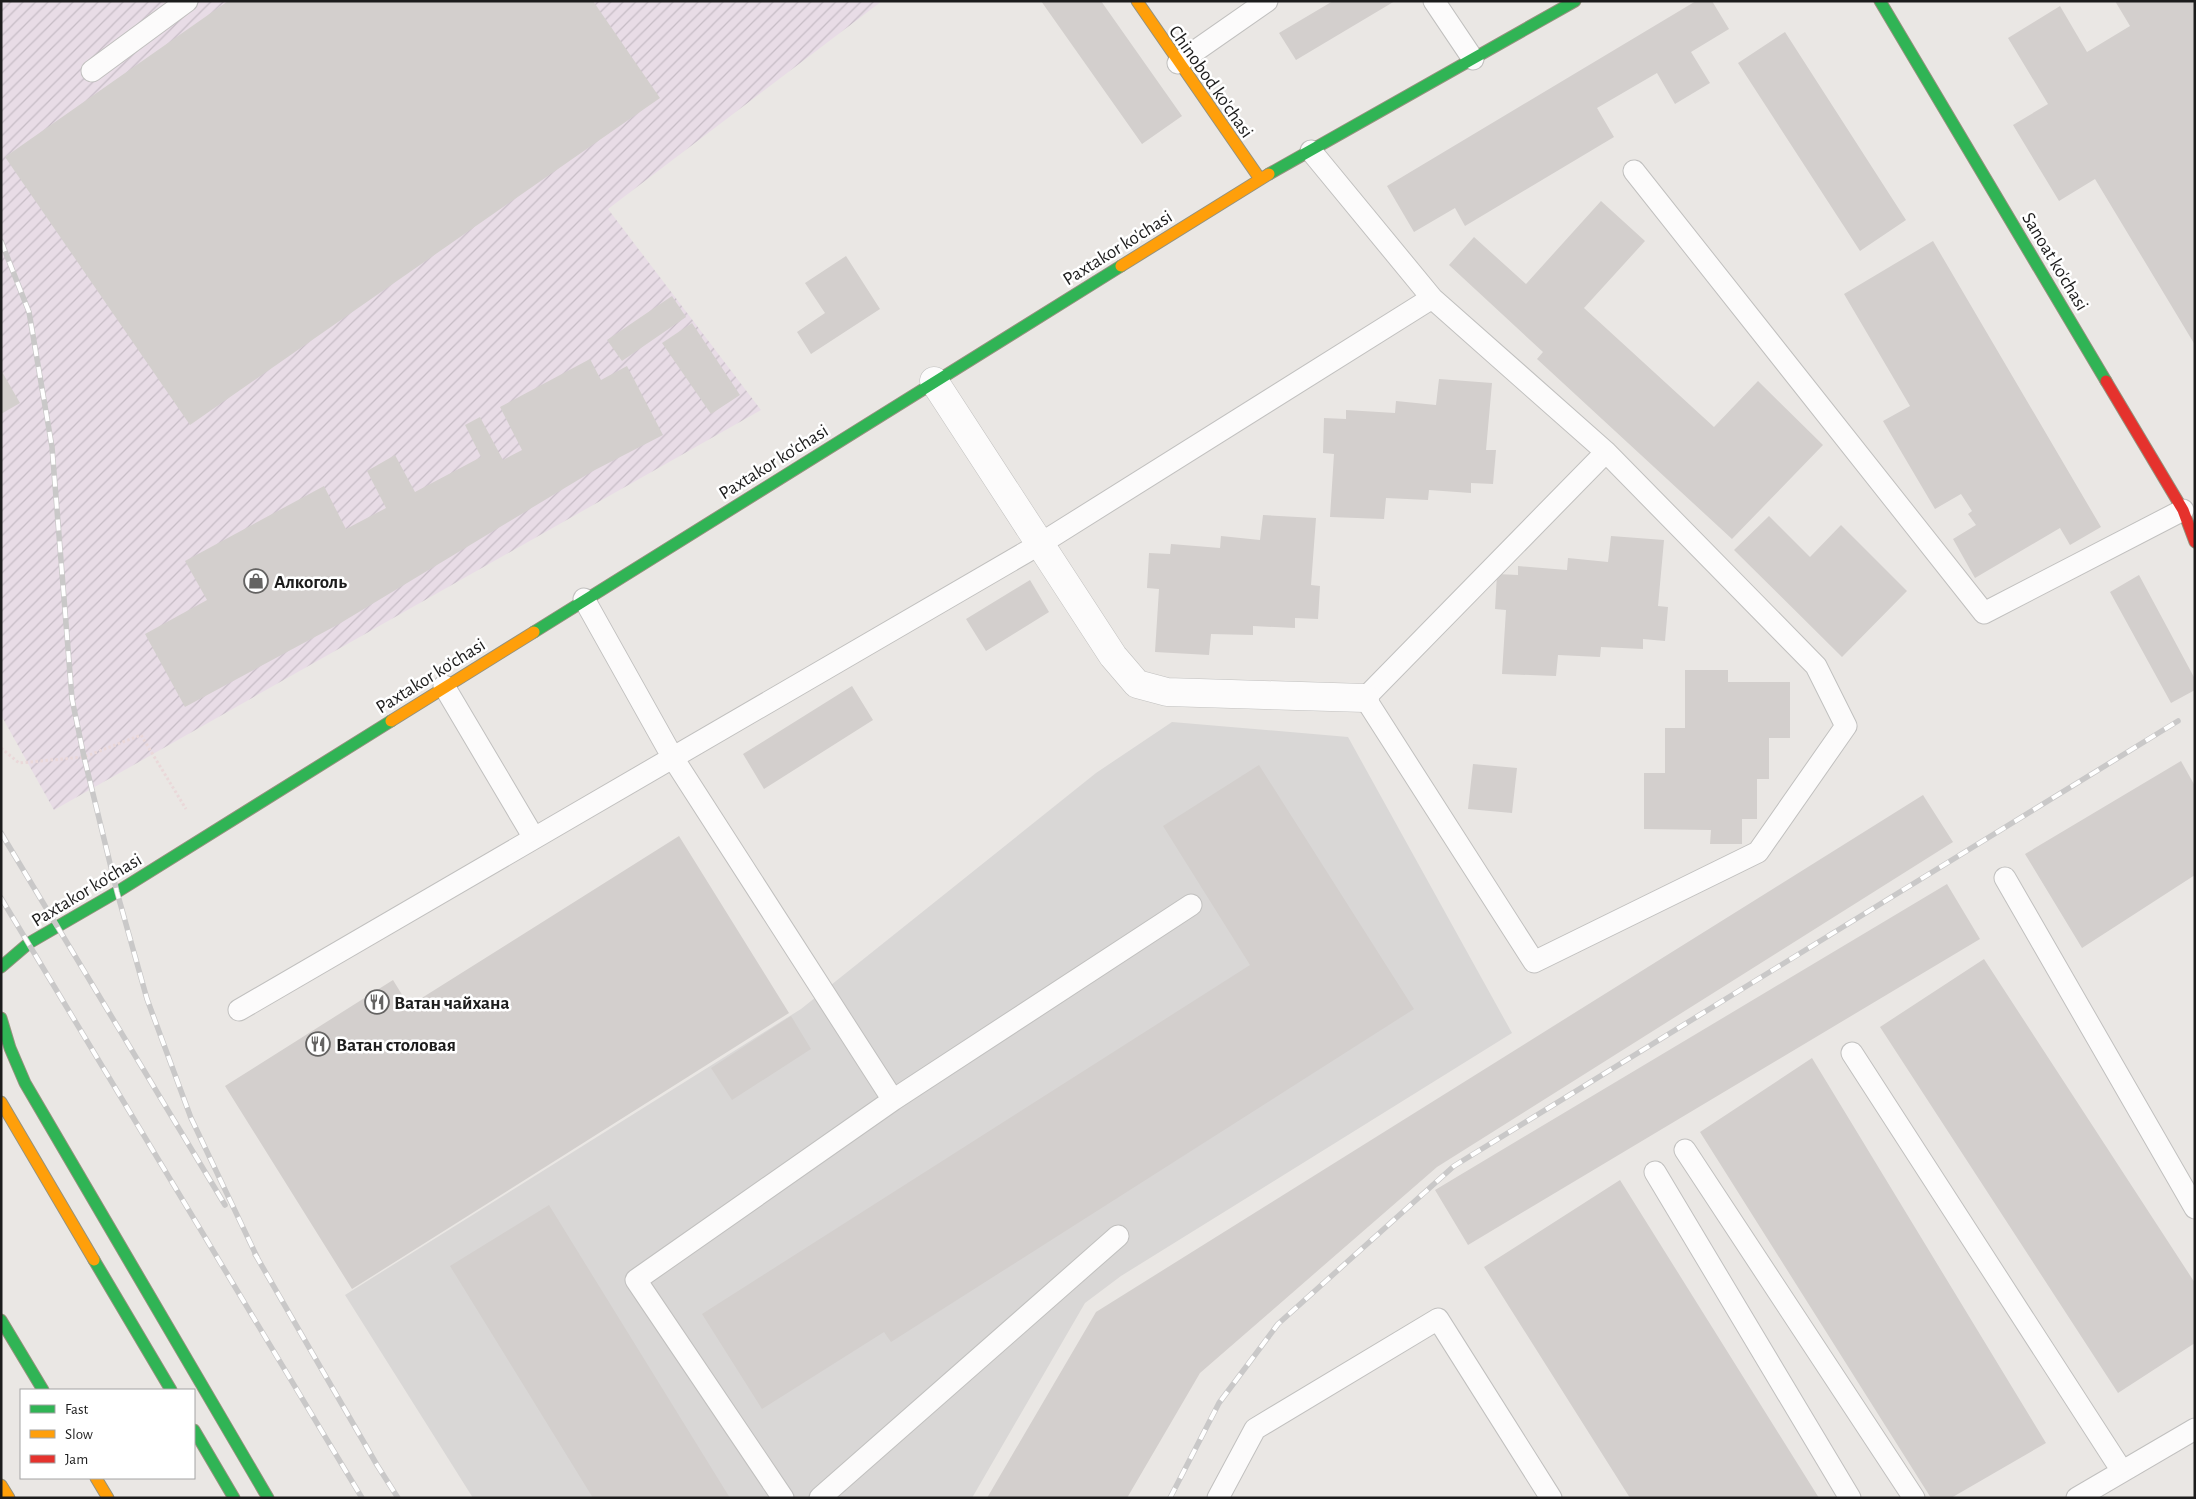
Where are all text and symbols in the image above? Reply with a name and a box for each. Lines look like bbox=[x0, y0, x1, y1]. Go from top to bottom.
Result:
street label: Chinobod ko'chasi bbox=[1165, 22, 1256, 141]
street label: Paxtakor ko'chasi bbox=[1060, 207, 1176, 289]
street label: Sanoat ko'chasi bbox=[2018, 209, 2091, 314]
street label: Paxtakor ko'chasi bbox=[716, 421, 832, 503]
shop icon: Алкоголь bbox=[243, 568, 269, 594]
place label: Алкоголь bbox=[274, 573, 347, 592]
street label: Paxtakor ko'chasi bbox=[373, 635, 489, 717]
street label: Paxtakor ko'chasi bbox=[28, 850, 145, 931]
restaurant icon: Ватан чайхана bbox=[364, 989, 390, 1015]
place label: Ватан чайхана bbox=[394, 994, 509, 1013]
restaurant icon: Ватан столовая bbox=[305, 1031, 331, 1057]
place label: Ватан столовая bbox=[336, 1036, 456, 1055]
legend bbox=[20, 1389, 195, 1479]
text: Fast bbox=[65, 1402, 89, 1417]
text: Slow bbox=[65, 1427, 93, 1442]
text: Jam bbox=[65, 1452, 88, 1467]

